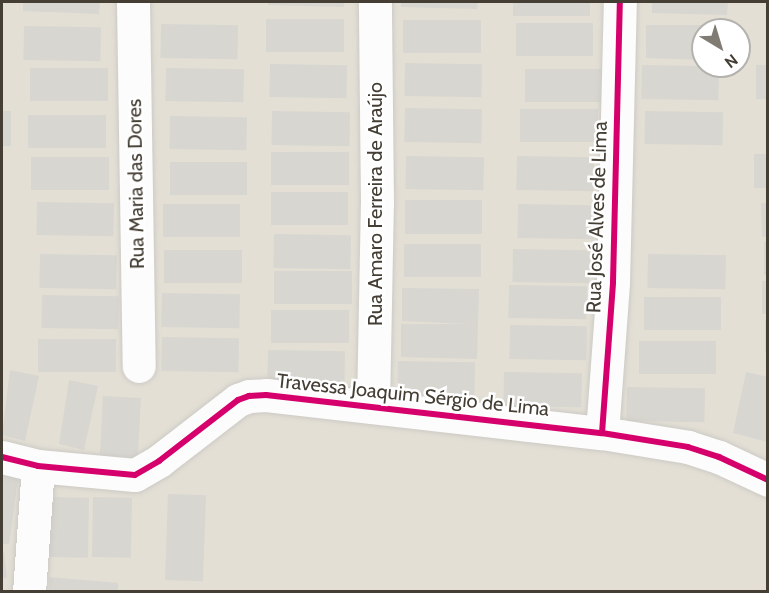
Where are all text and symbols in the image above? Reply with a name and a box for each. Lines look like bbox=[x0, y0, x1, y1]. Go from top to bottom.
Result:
north arrow bbox=[691, 18, 751, 78]
text: N bbox=[721, 50, 741, 72]
street label: Rua Amaro Ferreira de Araújo bbox=[363, 82, 387, 326]
street label: Rua Maria das Dores bbox=[123, 99, 149, 269]
street label: Rua José Alves de Lima bbox=[582, 121, 612, 313]
street label: Travessa Joaquim Sérgio de Lima bbox=[276, 369, 550, 421]

